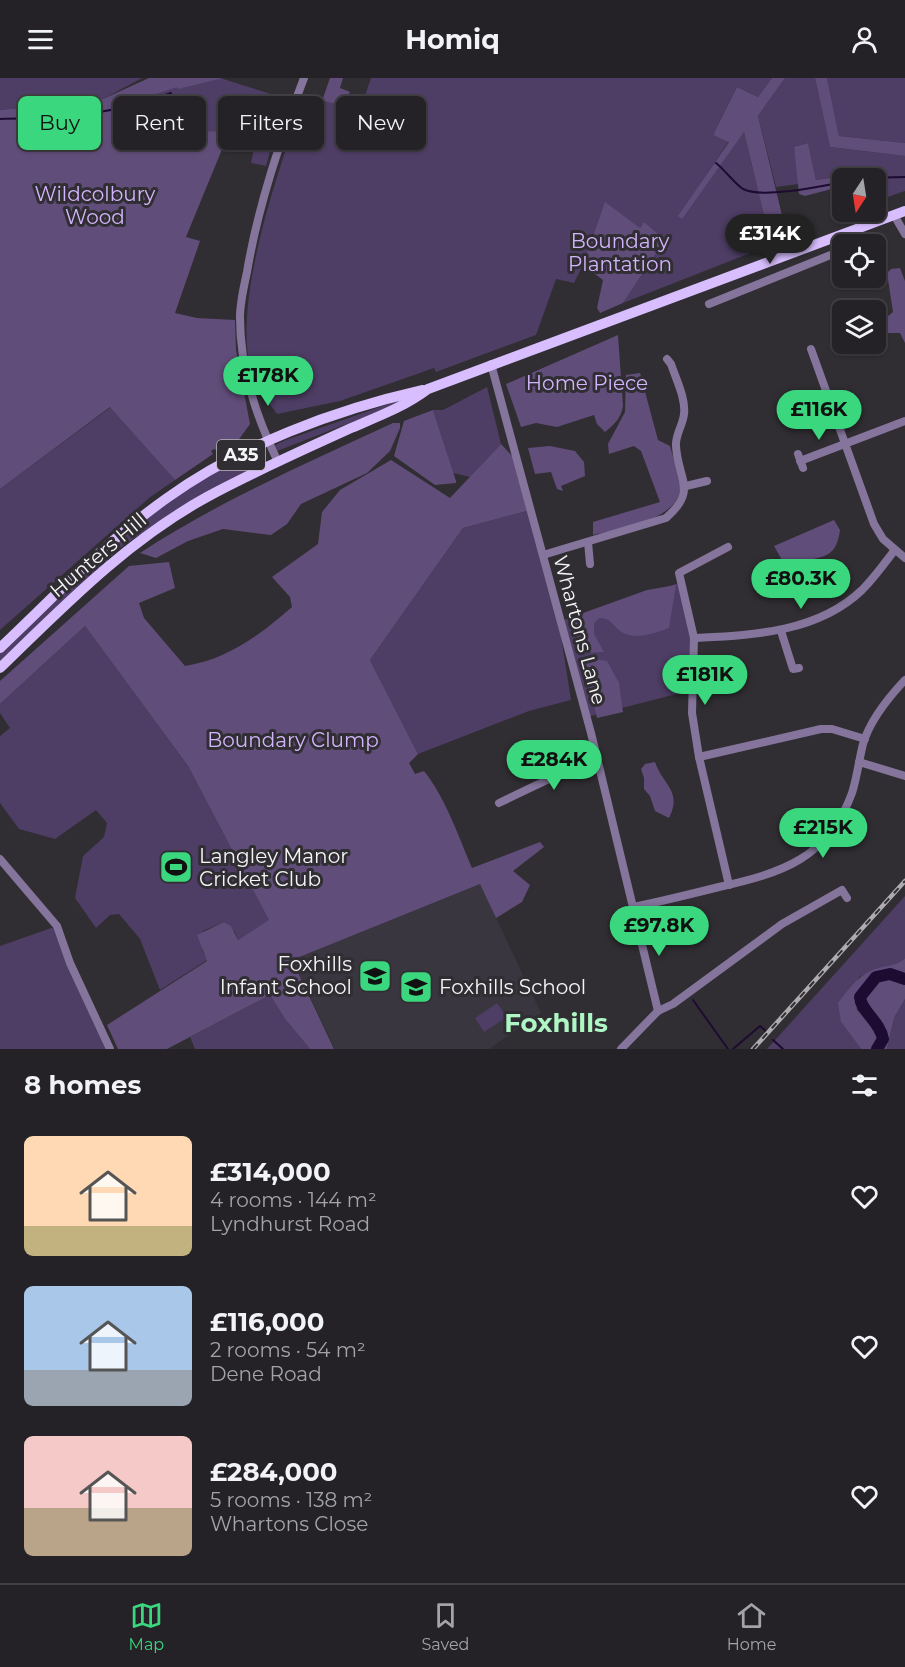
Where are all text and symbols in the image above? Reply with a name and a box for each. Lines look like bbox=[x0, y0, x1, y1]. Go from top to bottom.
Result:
icon: menu bbox=[24, 23, 57, 56]
text: Homiq bbox=[405, 23, 500, 56]
icon: person bbox=[848, 23, 881, 56]
chip: Buy bbox=[18, 96, 101, 150]
chip: Rent bbox=[113, 96, 206, 150]
chip: Filters bbox=[218, 96, 324, 150]
chip: New bbox=[336, 96, 426, 150]
north arrow bbox=[832, 168, 886, 222]
map controls bbox=[832, 168, 886, 354]
park label: Wildcolbury Wood bbox=[35, 182, 156, 229]
pin: £314K bbox=[728, 214, 812, 265]
text: £314K bbox=[739, 221, 801, 245]
park label: Boundary Plantation bbox=[568, 229, 672, 276]
button: locate bbox=[832, 234, 886, 288]
button: layers bbox=[832, 300, 886, 354]
pin: £178K bbox=[226, 356, 310, 407]
text: £178K bbox=[237, 363, 299, 387]
park label: Home Piece bbox=[526, 371, 648, 395]
pin: £116K bbox=[777, 390, 861, 441]
text: £116K bbox=[791, 397, 847, 421]
road number: A35 bbox=[217, 440, 265, 470]
street label: Hunters Hill bbox=[45, 508, 151, 602]
street label: Whartons Lane bbox=[549, 553, 611, 707]
pin: £80.3K bbox=[752, 559, 850, 610]
text: £80.3K bbox=[765, 566, 837, 590]
pin: £181K bbox=[663, 655, 747, 706]
text: £181K bbox=[676, 662, 734, 686]
park label: Boundary Clump bbox=[207, 728, 379, 752]
pin: £284K bbox=[512, 740, 596, 791]
text: £284K bbox=[521, 747, 587, 771]
pin: £215K bbox=[781, 808, 865, 859]
text: £215K bbox=[793, 815, 853, 839]
place label: Langley Manor Cricket Club bbox=[199, 844, 348, 891]
sports icon: Langley Manor Cricket Club bbox=[158, 849, 194, 885]
pin: £97.8K bbox=[610, 906, 708, 957]
text: £97.8K bbox=[624, 913, 694, 937]
place label: Foxhills Infant School bbox=[220, 952, 352, 999]
school or university icon: Foxhills Infant School bbox=[357, 958, 393, 994]
school or university icon: Foxhills School bbox=[398, 969, 434, 1005]
place label: Foxhills School bbox=[439, 975, 586, 999]
district label: Foxhills bbox=[504, 1007, 608, 1039]
text: 8 homes bbox=[24, 1069, 141, 1101]
icon: filters bbox=[848, 1069, 881, 1102]
text: £314,000 bbox=[210, 1156, 331, 1188]
icon: home bbox=[72, 1160, 144, 1232]
icon: heart bbox=[848, 1180, 881, 1213]
text: 4 rooms · 144 m² bbox=[210, 1188, 377, 1212]
text: Lyndhurst Road bbox=[210, 1212, 370, 1236]
text: £116,000 bbox=[210, 1306, 324, 1338]
icon: home bbox=[72, 1310, 144, 1382]
icon: heart bbox=[848, 1330, 881, 1363]
text: 2 rooms · 54 m² bbox=[210, 1338, 366, 1362]
text: Dene Road bbox=[210, 1362, 322, 1386]
text: £284,000 bbox=[210, 1456, 337, 1488]
icon: home bbox=[72, 1460, 144, 1532]
icon: heart bbox=[848, 1480, 881, 1513]
text: 5 rooms · 138 m² bbox=[210, 1488, 372, 1512]
text: Whartons Close bbox=[210, 1512, 368, 1536]
tab: Map bbox=[129, 1599, 164, 1654]
tab: Saved bbox=[421, 1599, 469, 1654]
tab: Home bbox=[727, 1599, 776, 1654]

